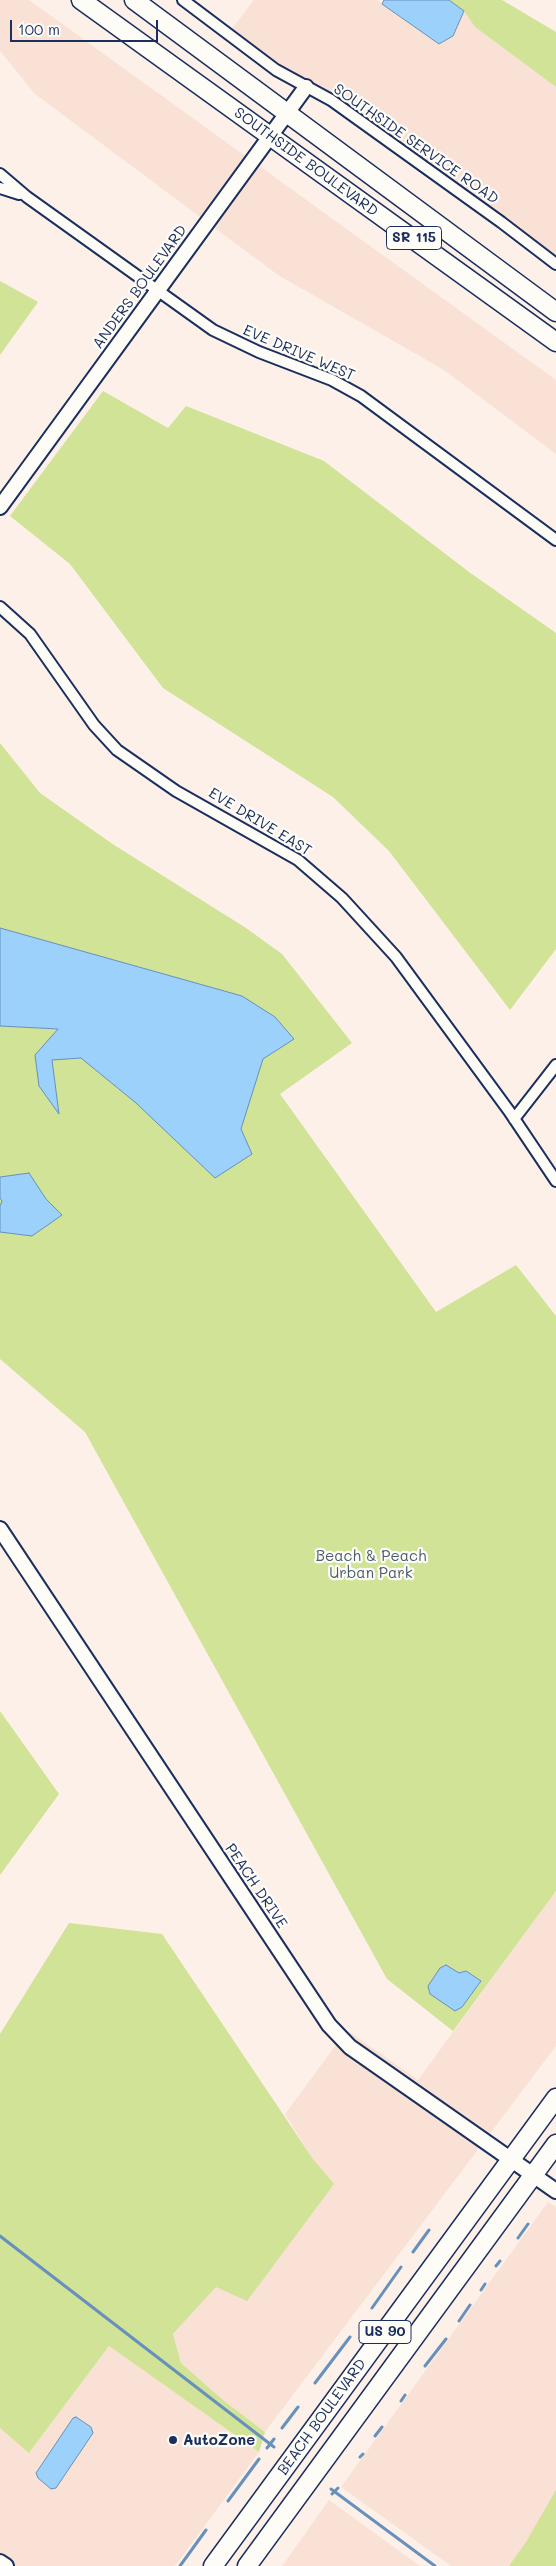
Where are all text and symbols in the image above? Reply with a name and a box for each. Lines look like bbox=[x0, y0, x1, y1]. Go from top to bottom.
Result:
scale bar bbox=[12, 10, 160, 42]
text: 100 m bbox=[18, 19, 60, 39]
street label: SOUTHSIDE SERVICE ROAD bbox=[330, 80, 502, 208]
street label: SOUTHSIDE BOULEVARD bbox=[231, 104, 381, 220]
street label: ANDERS BOULEVARD bbox=[89, 222, 191, 352]
road number: SR 115 bbox=[386, 227, 442, 250]
street label: EVE DRIVE WEST bbox=[240, 321, 358, 385]
street label: EVE DRIVE EAST bbox=[205, 784, 315, 860]
park label: Beach & Peach Urban Park bbox=[316, 1547, 426, 1582]
street label: PEACH DRIVE bbox=[221, 1840, 291, 1932]
road number: US 90 bbox=[359, 2320, 411, 2344]
street label: BEACH BOULEVARD bbox=[274, 2355, 370, 2479]
place label: AutoZone bbox=[183, 2431, 255, 2449]
marker: AutoZone bbox=[167, 2434, 179, 2446]

